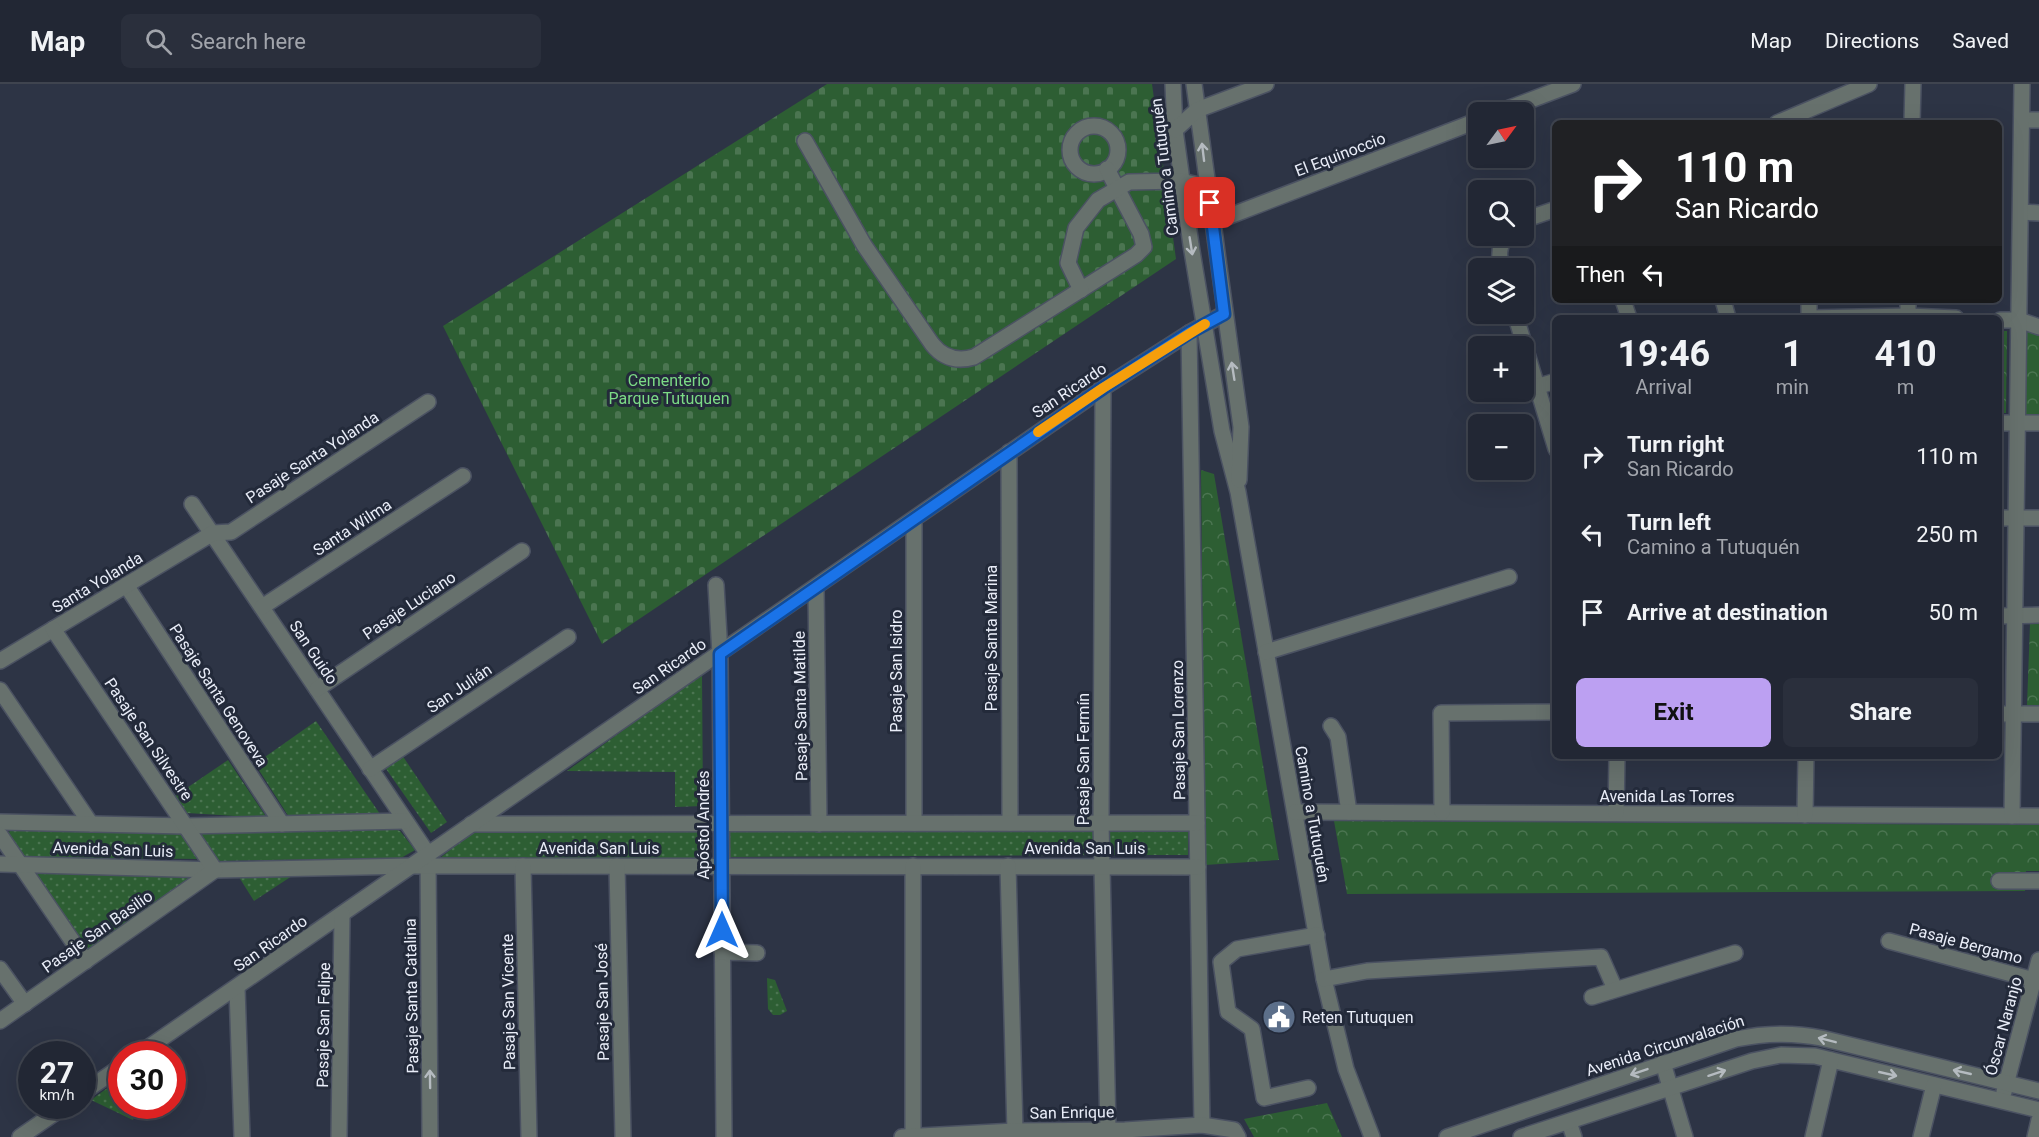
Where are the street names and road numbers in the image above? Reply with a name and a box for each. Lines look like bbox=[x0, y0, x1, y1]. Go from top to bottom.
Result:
street label: Camino a Tutuquén bbox=[1147, 97, 1182, 237]
street label: El Equinoccio bbox=[1292, 128, 1388, 180]
street label: San Ricardo bbox=[1029, 359, 1110, 422]
street label: Pasaje Santa Yolanda bbox=[242, 407, 382, 507]
street label: Santa Wilma bbox=[310, 495, 395, 560]
street label: Santa Yolanda bbox=[49, 548, 146, 617]
street label: Pasaje Santa Marina bbox=[982, 565, 1001, 711]
street label: Pasaje Luciano bbox=[359, 567, 459, 643]
street label: Pasaje San Isidro bbox=[887, 610, 906, 732]
street label: San Guido bbox=[285, 617, 342, 688]
street label: Pasaje Santa Genoveva bbox=[165, 620, 272, 770]
street label: Pasaje Santa Matilde bbox=[790, 631, 811, 781]
street label: San Ricardo bbox=[629, 634, 710, 699]
street label: San Julián bbox=[423, 660, 495, 717]
street label: Pasaje San Lorenzo bbox=[1168, 660, 1189, 800]
street label: Pasaje San Silvestre bbox=[101, 674, 197, 804]
street label: Pasaje San Fermín bbox=[1074, 693, 1093, 825]
street label: Camino a Tutuquén bbox=[1291, 744, 1334, 884]
street label: Apóstol Andrés bbox=[694, 770, 713, 880]
street label: Avenida Las Torres bbox=[1599, 787, 1735, 806]
street label: Avenida San Luis bbox=[52, 838, 174, 861]
street label: Avenida San Luis bbox=[539, 839, 659, 858]
street label: Avenida San Luis bbox=[1025, 839, 1145, 858]
street label: Pasaje San Basilio bbox=[38, 886, 156, 977]
street label: San Ricardo bbox=[230, 911, 311, 976]
street label: Pasaje Santa Catalina bbox=[401, 918, 422, 1074]
street label: Pasaje Bergamo bbox=[1907, 919, 2025, 968]
street label: Pasaje San Vicente bbox=[498, 934, 519, 1070]
street label: Pasaje San José bbox=[592, 943, 613, 1061]
street label: Pasaje San Felipe bbox=[313, 962, 334, 1088]
street label: Óscar Naranjo bbox=[1980, 974, 2026, 1078]
street label: Avenida Circunvalación bbox=[1584, 1011, 1747, 1080]
street label: San Enrique bbox=[1030, 1102, 1114, 1123]

